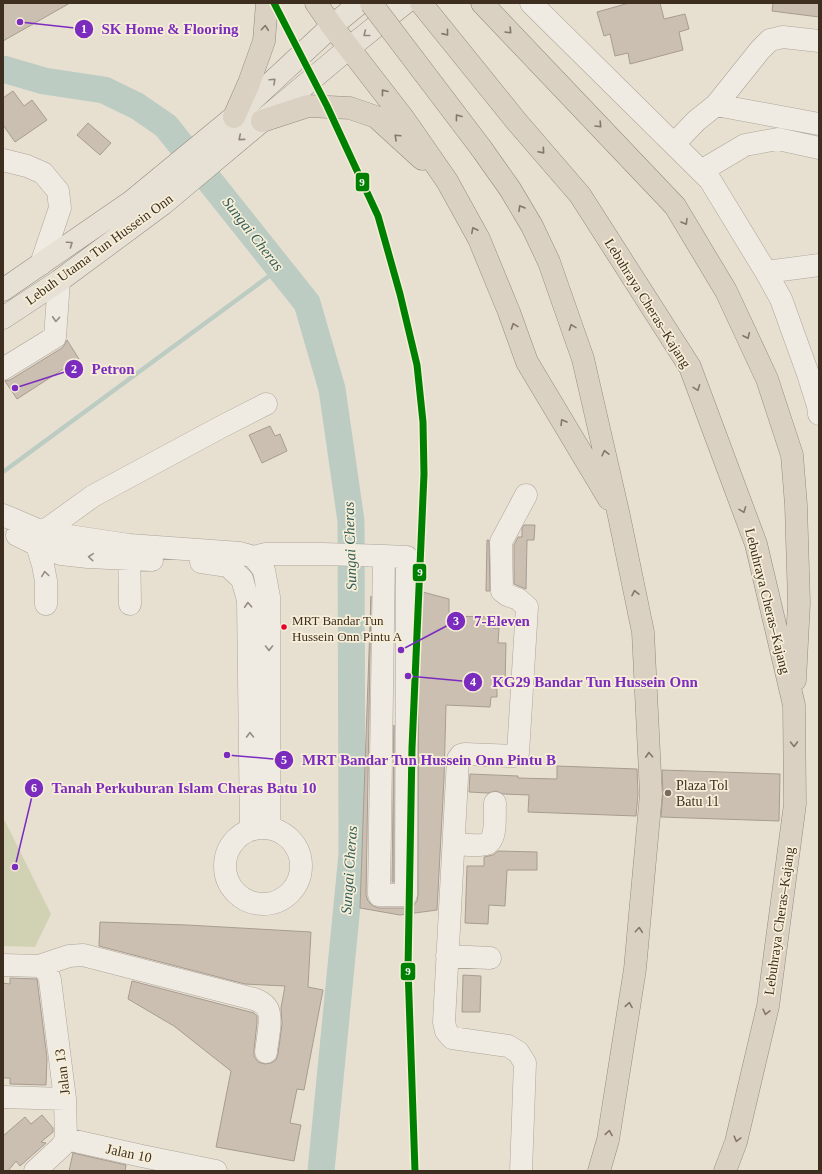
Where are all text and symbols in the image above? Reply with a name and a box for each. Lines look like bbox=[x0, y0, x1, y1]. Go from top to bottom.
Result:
callout: SK Home & Flooring bbox=[74, 15, 247, 42]
text: SK Home & Flooring bbox=[101, 21, 239, 37]
text: 1 bbox=[81, 22, 87, 36]
one-way arrow bbox=[260, 25, 269, 31]
one-way arrow bbox=[504, 26, 512, 34]
one-way arrow bbox=[364, 29, 371, 36]
one-way arrow bbox=[441, 29, 448, 36]
one-way arrow bbox=[268, 78, 276, 86]
one-way arrow bbox=[381, 90, 388, 97]
one-way arrow bbox=[455, 114, 462, 121]
one-way arrow bbox=[594, 121, 601, 128]
one-way arrow bbox=[238, 134, 246, 141]
one-way arrow bbox=[394, 134, 402, 141]
one-way arrow bbox=[538, 147, 545, 154]
line badge: 9 bbox=[355, 172, 370, 192]
text: 9 bbox=[359, 176, 365, 188]
street label: Lebuh Utama Tun Hussein Onn bbox=[23, 191, 176, 308]
water label: Sungai Cheras bbox=[219, 194, 287, 274]
one-way arrow bbox=[519, 205, 526, 212]
one-way arrow bbox=[680, 218, 687, 225]
one-way arrow bbox=[471, 227, 479, 234]
street label: Lebuhraya Cheras–Kajang bbox=[602, 236, 694, 371]
one-way arrow bbox=[65, 242, 72, 249]
one-way arrow bbox=[51, 316, 60, 322]
one-way arrow bbox=[510, 322, 519, 329]
one-way arrow bbox=[568, 324, 577, 331]
one-way arrow bbox=[742, 332, 750, 340]
callout: Petron bbox=[64, 355, 143, 382]
text: Petron bbox=[91, 361, 135, 377]
text: 2 bbox=[71, 362, 77, 376]
one-way arrow bbox=[693, 385, 701, 392]
one-way arrow bbox=[561, 419, 568, 426]
one-way arrow bbox=[602, 449, 610, 456]
water label: Sungai Cheras bbox=[340, 501, 360, 591]
one-way arrow bbox=[739, 506, 747, 513]
street label: Lebuhraya Cheras–Kajang bbox=[742, 527, 793, 676]
one-way arrow bbox=[87, 553, 94, 562]
line badge: 9 bbox=[412, 563, 427, 582]
text: 9 bbox=[417, 566, 423, 578]
one-way arrow bbox=[41, 571, 50, 577]
one-way arrow bbox=[632, 590, 640, 597]
one-way arrow bbox=[244, 602, 253, 608]
callout: 7-Eleven bbox=[446, 607, 538, 634]
place label: MRT Bandar Tun Hussein Onn Pintu A bbox=[292, 613, 403, 644]
text: 7-Eleven bbox=[474, 613, 531, 629]
text: 3 bbox=[453, 614, 459, 628]
marker: MRT Bandar Tun Hussein Onn Pintu A bbox=[279, 622, 289, 632]
one-way arrow bbox=[265, 645, 273, 651]
callout: KG29 Bandar Tun Hussein Onn bbox=[463, 668, 706, 695]
text: KG29 Bandar Tun Hussein Onn bbox=[492, 674, 698, 690]
text: 4 bbox=[470, 675, 476, 689]
one-way arrow bbox=[246, 732, 254, 738]
one-way arrow bbox=[790, 741, 798, 747]
callout: MRT Bandar Tun Hussein Onn Pintu B bbox=[274, 746, 565, 773]
text: MRT Bandar Tun Hussein Onn Pintu B bbox=[302, 752, 556, 768]
one-way arrow bbox=[645, 752, 654, 758]
text: 5 bbox=[281, 753, 287, 767]
callout: Tanah Perkuburan Islam Cheras Batu 10 bbox=[24, 774, 325, 801]
place label: Plaza Tol Batu 11 bbox=[676, 778, 728, 809]
text: Tanah Perkuburan Islam Cheras Batu 10 bbox=[52, 780, 316, 796]
text: 6 bbox=[31, 781, 37, 795]
marker: Plaza Tol Batu 11 bbox=[663, 788, 673, 798]
water label: Sungai Cheras bbox=[338, 825, 360, 915]
street label: Lebuhraya Cheras–Kajang bbox=[762, 846, 797, 996]
one-way arrow bbox=[634, 927, 643, 933]
line badge: 9 bbox=[400, 962, 416, 981]
text: 9 bbox=[405, 965, 411, 977]
one-way arrow bbox=[624, 1002, 633, 1008]
one-way arrow bbox=[763, 1009, 771, 1015]
street label: Jalan 13 bbox=[52, 1048, 73, 1096]
one-way arrow bbox=[604, 1130, 613, 1136]
one-way arrow bbox=[733, 1135, 742, 1142]
street label: Jalan 10 bbox=[105, 1141, 153, 1166]

